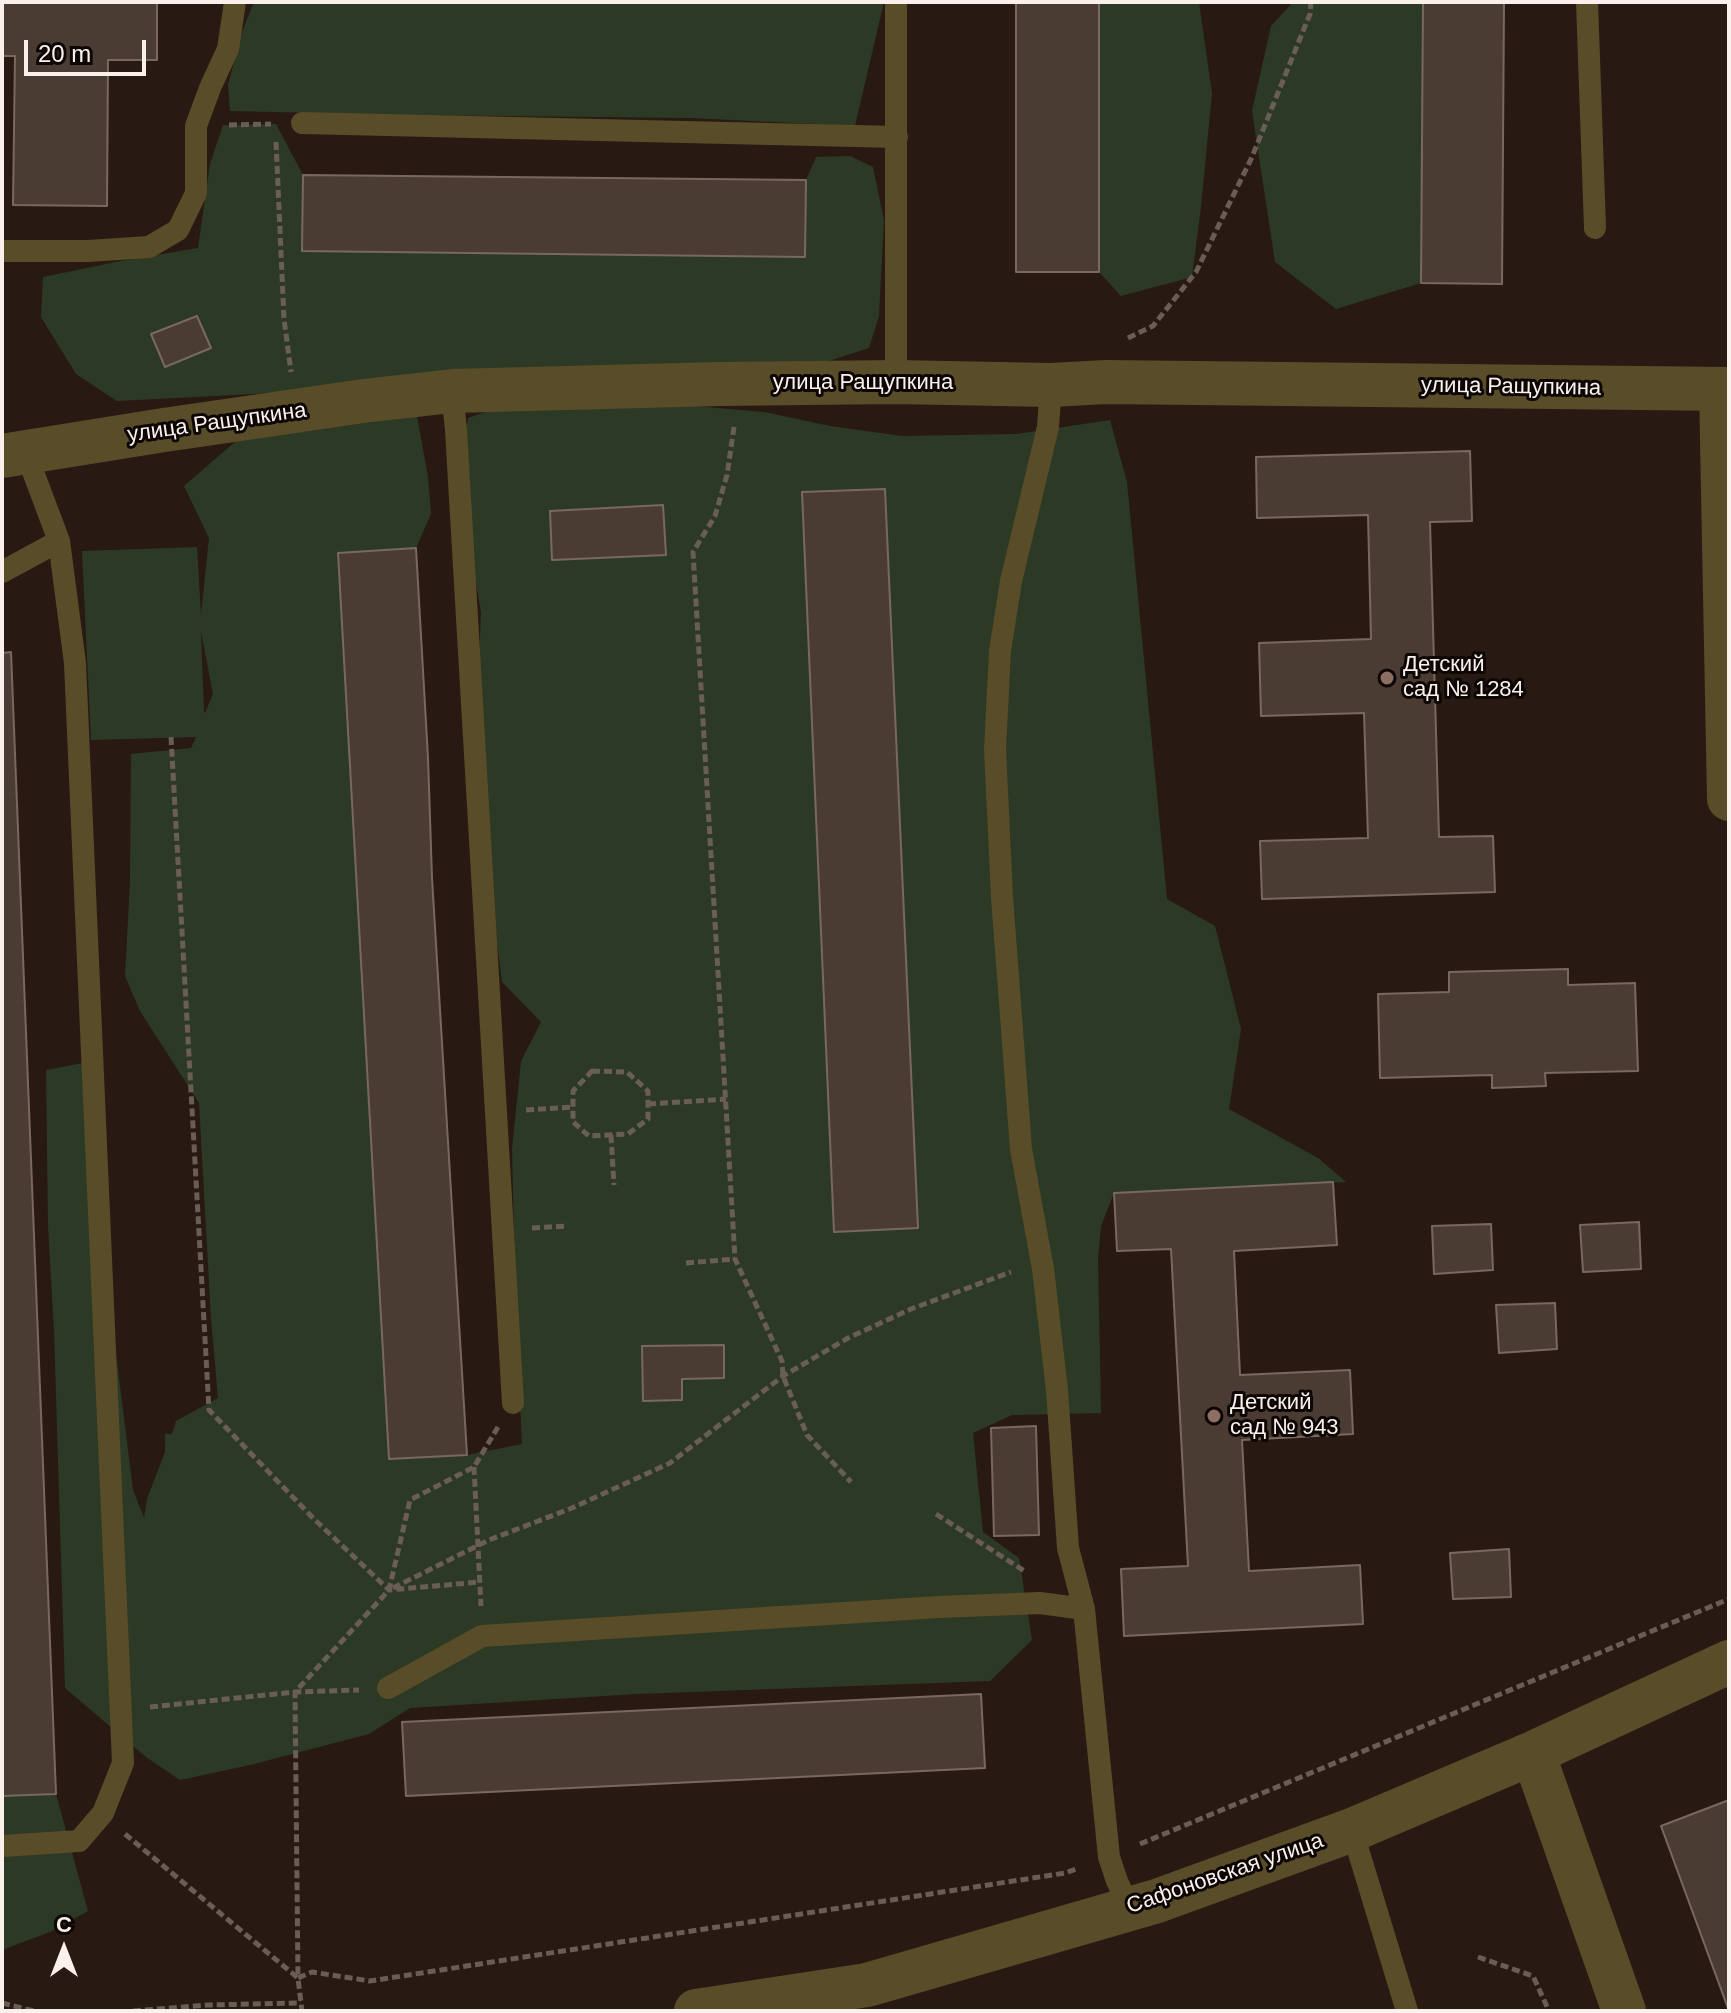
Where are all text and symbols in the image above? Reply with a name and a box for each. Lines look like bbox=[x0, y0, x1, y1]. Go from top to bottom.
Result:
scale bar bbox=[28, 24, 150, 74]
text: 20 m bbox=[38, 40, 91, 67]
street label: улица Ращупкина bbox=[773, 370, 953, 396]
street label: улица Ращупкина bbox=[1421, 372, 1601, 402]
street label: улица Ращупкина bbox=[126, 397, 308, 449]
place label: Детский сад № 1284 bbox=[1403, 652, 1524, 704]
marker: Детский сад № 1284 bbox=[1378, 669, 1396, 687]
place label: Детский сад № 943 bbox=[1230, 1390, 1339, 1442]
marker: Детский сад № 943 bbox=[1205, 1407, 1223, 1425]
street label: Сафоновская улица bbox=[1123, 1828, 1327, 1920]
north arrow bbox=[24, 1909, 104, 1989]
text: С bbox=[56, 1912, 72, 1937]

